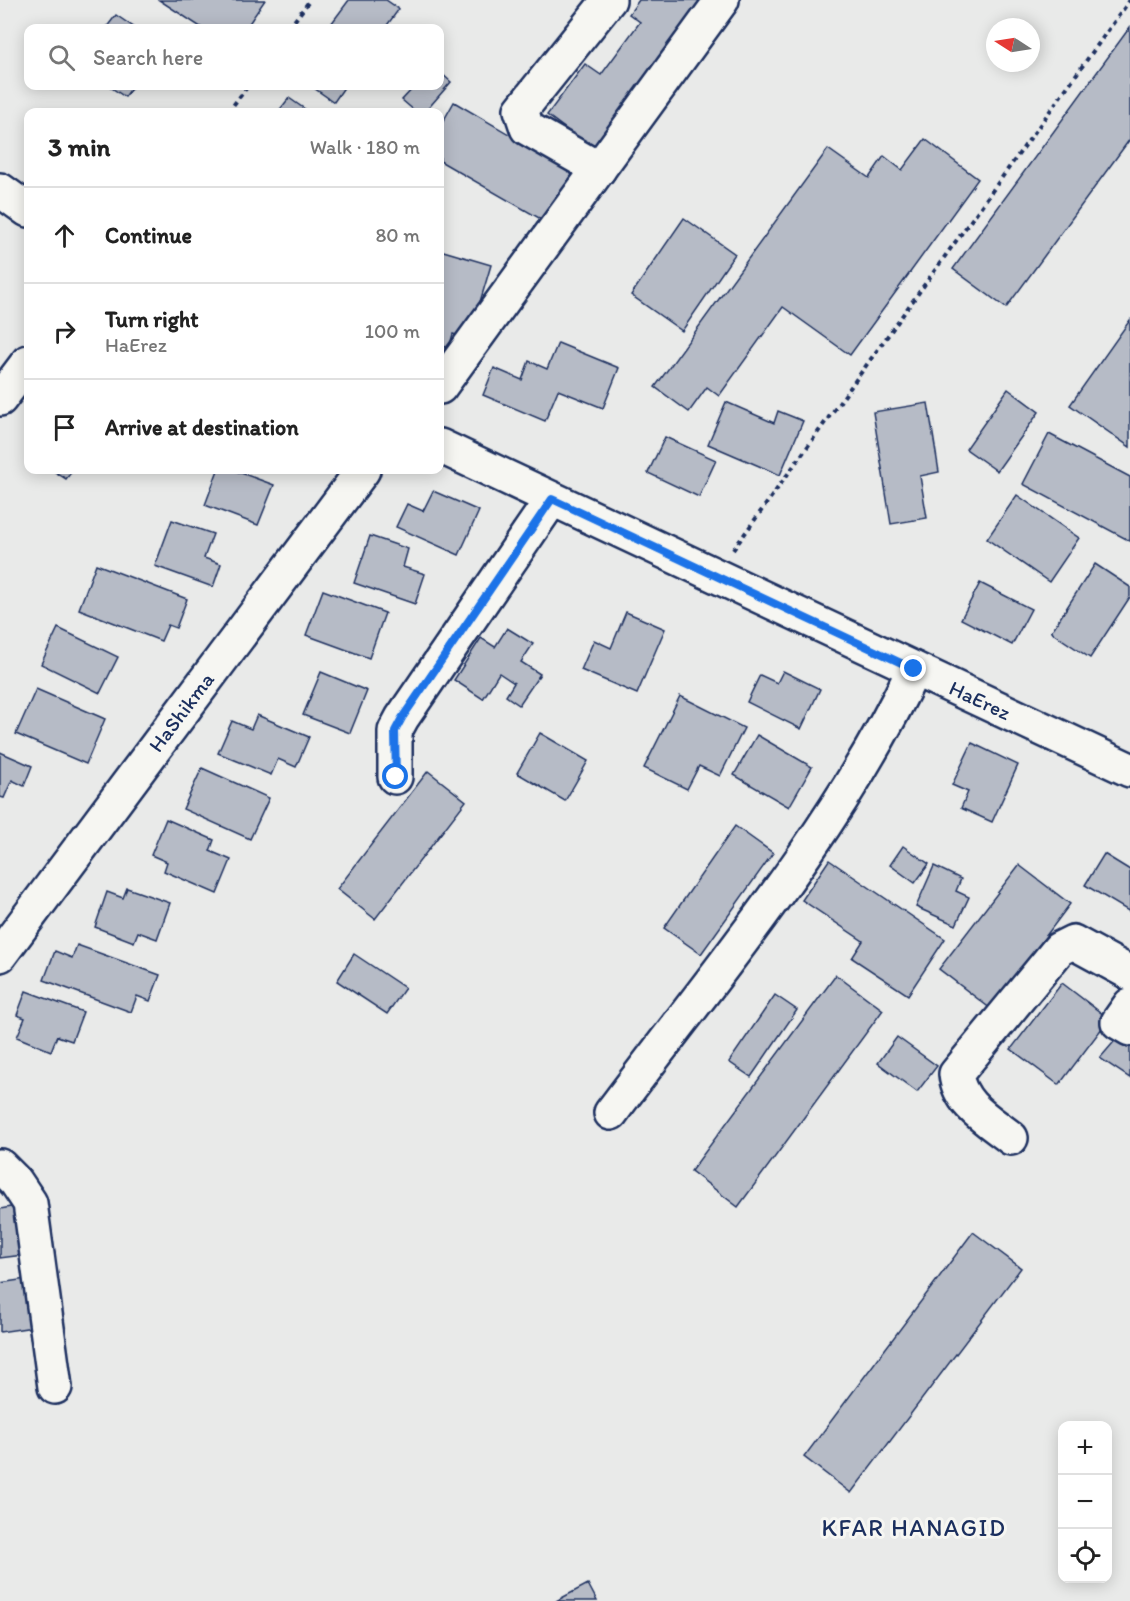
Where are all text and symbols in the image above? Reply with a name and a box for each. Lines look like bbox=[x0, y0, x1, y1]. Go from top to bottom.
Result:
north arrow bbox=[986, 18, 1040, 72]
search box bbox=[24, 24, 444, 90]
icon: search bbox=[45, 41, 78, 74]
text: Search here bbox=[93, 44, 203, 71]
text: 3 min bbox=[48, 131, 110, 163]
text: Walk · 180 m bbox=[310, 135, 420, 159]
icon: ahead bbox=[48, 219, 81, 252]
text: Continue bbox=[105, 222, 192, 249]
text: 80 m bbox=[375, 223, 420, 247]
text: Turn right bbox=[105, 306, 199, 333]
icon: right bbox=[48, 315, 81, 348]
text: 100 m bbox=[365, 319, 420, 343]
text: HaErez bbox=[105, 333, 167, 357]
icon: arrive bbox=[48, 411, 81, 444]
text: Arrive at destination bbox=[105, 414, 299, 441]
route end bbox=[900, 655, 926, 681]
street label: HaShikma bbox=[143, 667, 219, 757]
street label: HaErez bbox=[945, 675, 1015, 725]
route start bbox=[382, 763, 408, 789]
map controls bbox=[1058, 1421, 1112, 1583]
button: + bbox=[1058, 1421, 1112, 1475]
button: − bbox=[1058, 1475, 1112, 1529]
district label: KFAR HANAGID bbox=[822, 1513, 1006, 1542]
button: locate bbox=[1058, 1529, 1112, 1583]

